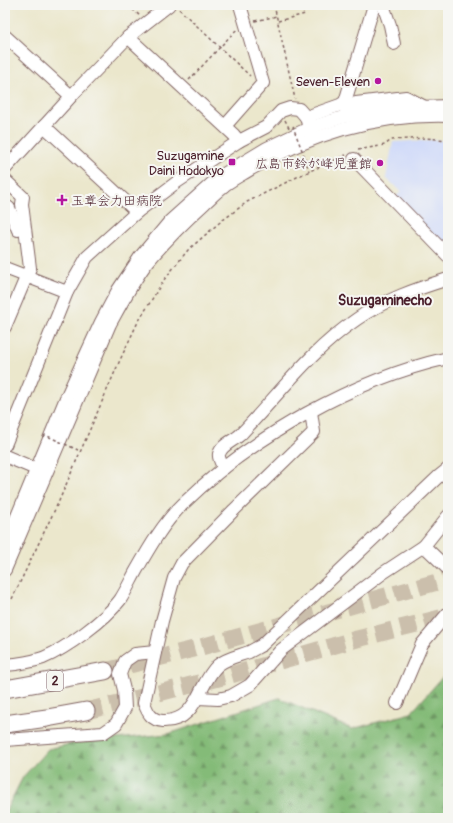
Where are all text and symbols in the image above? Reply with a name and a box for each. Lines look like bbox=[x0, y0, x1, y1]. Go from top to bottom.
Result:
place label: Seven-Eleven bbox=[295, 74, 370, 90]
marker: Seven-Eleven bbox=[373, 76, 383, 86]
place label: Suzugamine Daini Hodokyo bbox=[149, 148, 225, 179]
place label: 広島市鈴が峰児童館 bbox=[255, 156, 372, 172]
marker: Suzugamine Daini Hodokyo bbox=[227, 157, 237, 167]
marker: 広島市鈴が峰児童館 bbox=[375, 158, 385, 168]
place label: 玉章会力田病院 bbox=[71, 193, 162, 209]
marker: 玉章会力田病院 bbox=[56, 194, 68, 206]
district label: Suzugaminecho bbox=[338, 292, 432, 309]
road number: 2 bbox=[47, 671, 63, 691]

